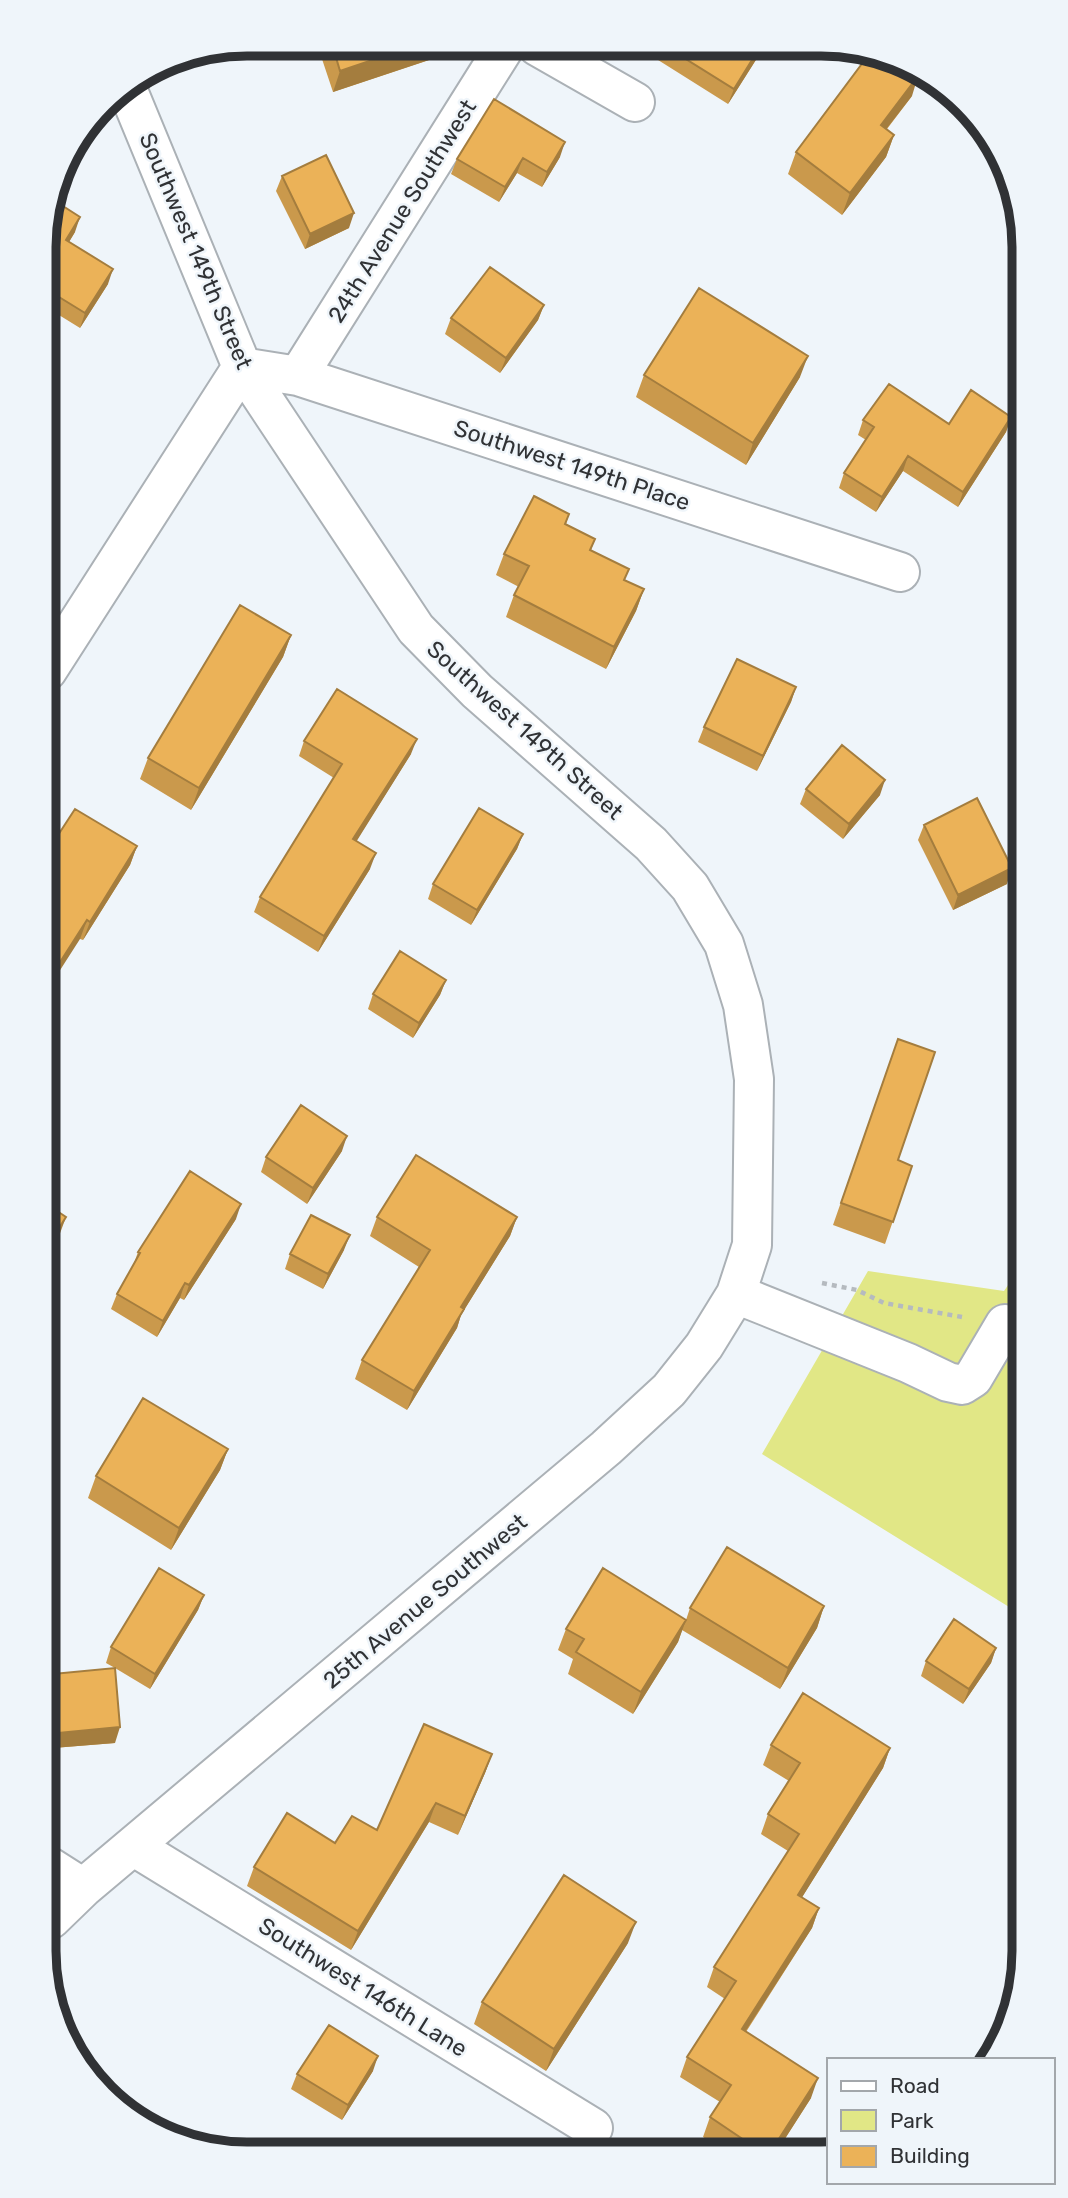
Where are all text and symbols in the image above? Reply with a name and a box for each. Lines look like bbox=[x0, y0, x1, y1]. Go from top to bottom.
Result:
street label: 24th Avenue Southwest bbox=[322, 94, 482, 328]
street label: Southwest 149th Street bbox=[133, 129, 259, 373]
street label: Southwest 149th Place bbox=[451, 414, 693, 516]
street label: Southwest 149th Street bbox=[421, 635, 629, 825]
street label: 25th Avenue Southwest bbox=[317, 1508, 533, 1694]
street label: Southwest 146th Lane bbox=[254, 1911, 472, 2063]
legend bbox=[827, 2058, 1054, 2184]
text: Road bbox=[890, 2073, 940, 2098]
text: Park bbox=[890, 2108, 934, 2133]
text: Building bbox=[890, 2143, 970, 2168]

